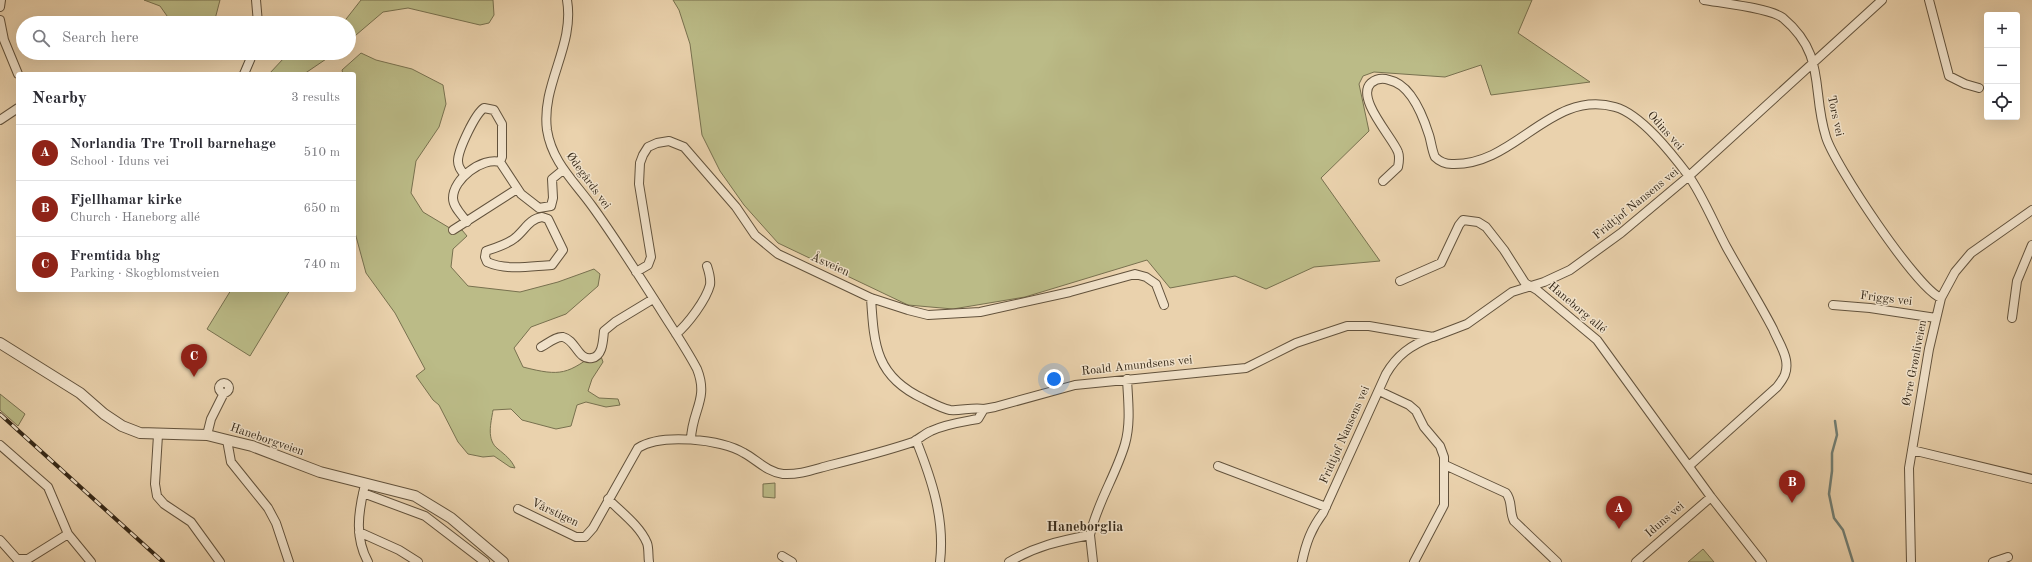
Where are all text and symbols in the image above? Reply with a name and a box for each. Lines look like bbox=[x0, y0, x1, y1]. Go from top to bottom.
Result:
map controls bbox=[1984, 12, 2020, 120]
button: + bbox=[1984, 12, 2020, 48]
search box bbox=[16, 16, 356, 60]
icon: search bbox=[30, 27, 52, 49]
text: Search here bbox=[62, 31, 139, 46]
button: − bbox=[1984, 48, 2020, 84]
button: locate bbox=[1984, 84, 2020, 120]
text: Nearby bbox=[32, 90, 87, 107]
text: 3 results bbox=[291, 91, 340, 104]
street label: Tors vei bbox=[1825, 94, 1845, 138]
street label: Odins vei bbox=[1645, 109, 1685, 153]
text: Norlandia Tre Troll barnehage bbox=[70, 137, 276, 152]
text: A bbox=[40, 146, 50, 159]
text: 510 m bbox=[303, 146, 340, 159]
street label: Ødegårds vei bbox=[563, 150, 613, 212]
text: School · Iduns vei bbox=[70, 155, 169, 168]
street label: Fridtjof Nansens vei bbox=[1591, 166, 1681, 242]
text: Fjellhamar kirke bbox=[70, 193, 182, 208]
text: B bbox=[40, 202, 50, 215]
text: 650 m bbox=[303, 202, 340, 215]
text: Church · Haneborg allé bbox=[70, 211, 200, 224]
street label: Åsveien bbox=[809, 248, 853, 279]
text: Fremtida bhg bbox=[70, 249, 160, 264]
text: C bbox=[41, 258, 49, 271]
text: 740 m bbox=[303, 258, 340, 271]
text: Parking · Skogblomstveien bbox=[70, 267, 219, 280]
street label: Haneborg allé bbox=[1545, 280, 1609, 336]
street label: Friggs vei bbox=[1859, 290, 1913, 308]
street label: Øvre Grønliveien bbox=[1901, 318, 1929, 407]
pin: C bbox=[181, 344, 207, 377]
street label: Roald Amundsens vei bbox=[1081, 354, 1193, 378]
your location bbox=[1044, 369, 1064, 389]
street label: Fridtjof Nansens vei bbox=[1318, 384, 1372, 486]
street label: Haneborgveien bbox=[228, 422, 306, 458]
pin: B bbox=[1779, 470, 1805, 503]
pin: A bbox=[1606, 496, 1632, 529]
street label: Vårstigen bbox=[530, 497, 581, 529]
street label: Iduns vei bbox=[1643, 500, 1687, 540]
district label: Haneborglia bbox=[1047, 520, 1123, 534]

